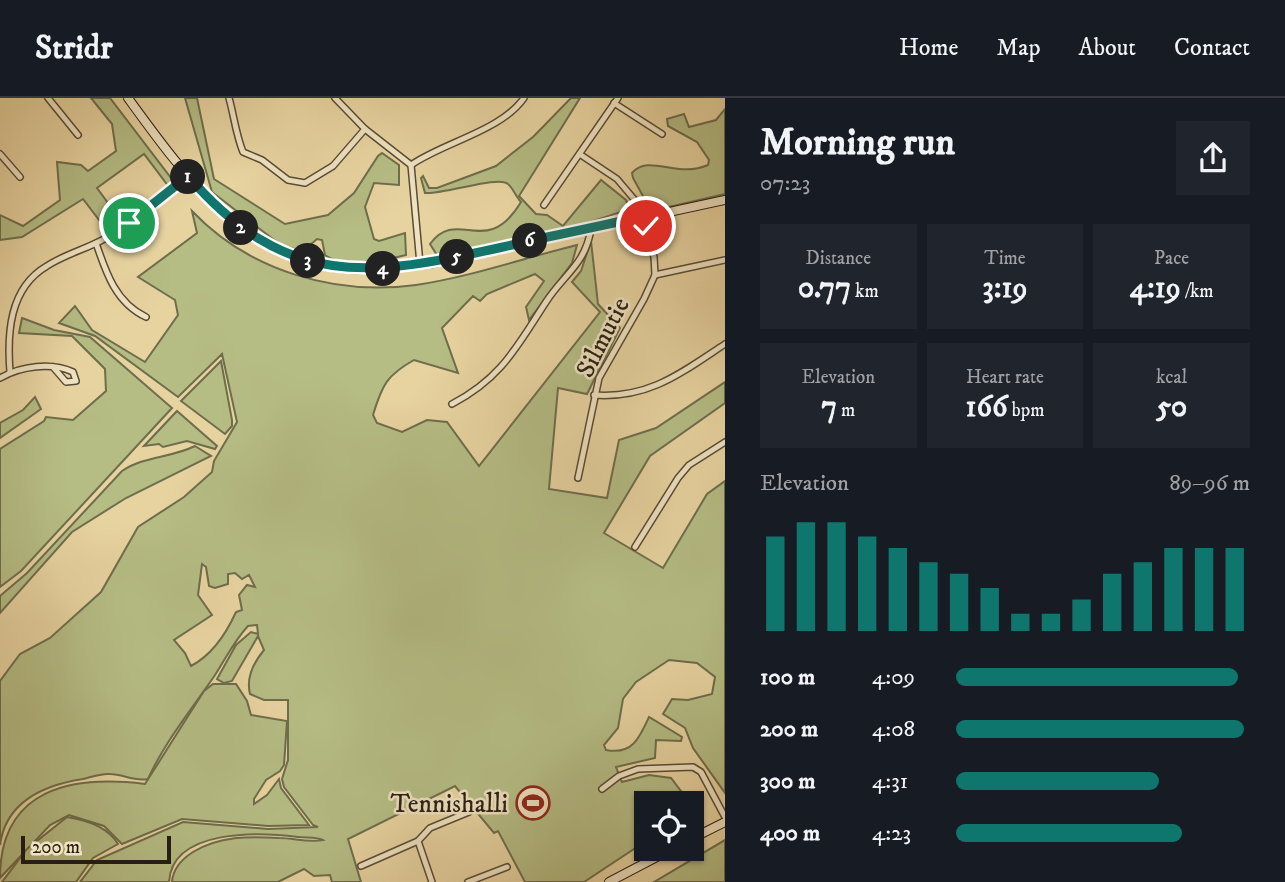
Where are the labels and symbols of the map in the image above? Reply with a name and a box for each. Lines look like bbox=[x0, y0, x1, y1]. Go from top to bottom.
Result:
pin: 1 bbox=[170, 160, 206, 194]
pin bbox=[99, 193, 159, 253]
pin bbox=[616, 196, 676, 256]
pin: 2 bbox=[224, 211, 258, 246]
pin: 6 bbox=[512, 223, 548, 258]
pin: 5 bbox=[440, 240, 475, 274]
pin: 3 bbox=[290, 244, 326, 278]
pin: 4 bbox=[366, 252, 400, 286]
street label: Silmutie bbox=[569, 292, 638, 383]
sports icon: Tennishalli bbox=[514, 784, 552, 822]
place label: Tennishalli bbox=[391, 788, 508, 821]
scale bar bbox=[21, 833, 172, 865]

